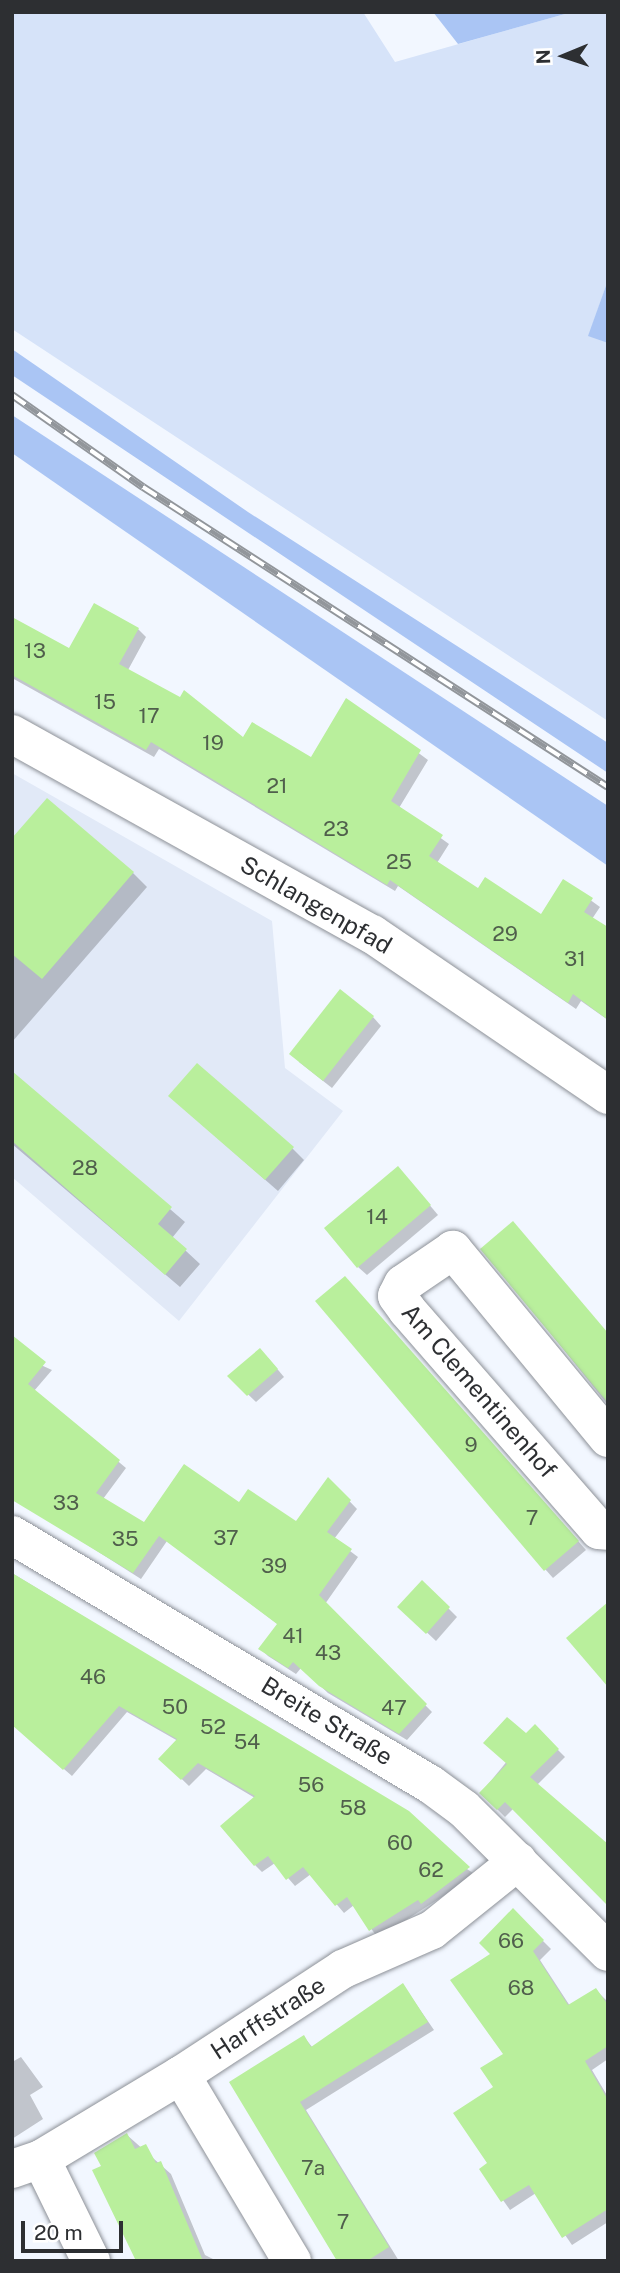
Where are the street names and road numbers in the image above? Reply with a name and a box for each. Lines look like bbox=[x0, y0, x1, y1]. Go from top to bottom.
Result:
street label: Schlangenpfad bbox=[235, 850, 397, 960]
street label: Am Clementinenhof bbox=[396, 1298, 562, 1484]
street label: Breite Straße bbox=[256, 1671, 398, 1771]
street label: Harffstraße bbox=[205, 1970, 331, 2066]

